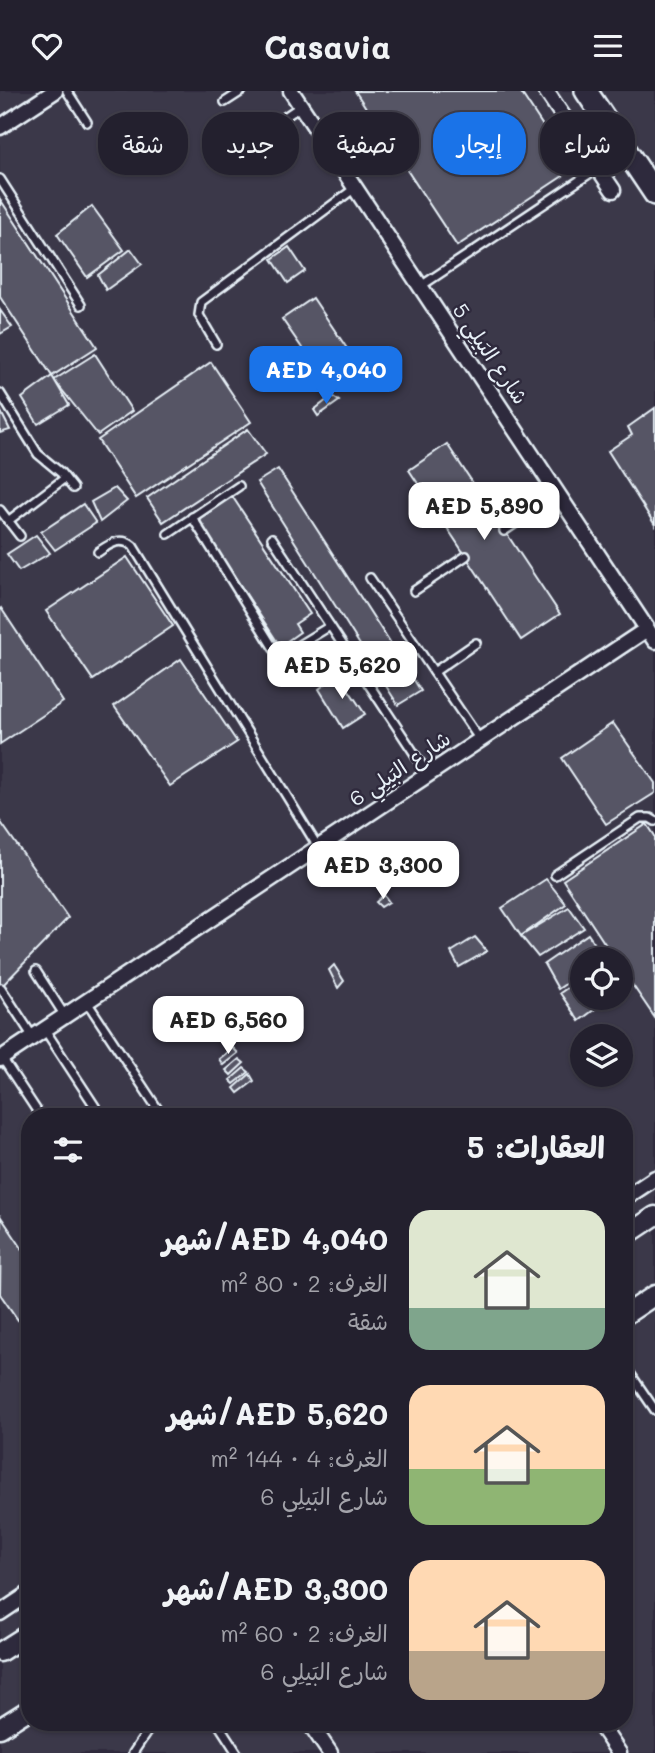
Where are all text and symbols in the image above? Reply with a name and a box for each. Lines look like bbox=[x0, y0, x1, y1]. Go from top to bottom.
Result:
text: Casavia bbox=[264, 25, 391, 67]
icon: heart bbox=[28, 27, 66, 65]
icon: menu bbox=[589, 27, 627, 65]
chip: شقة bbox=[98, 112, 188, 175]
chip: جديد bbox=[202, 112, 299, 175]
chip: تصفية bbox=[313, 112, 419, 175]
chip: إيجار bbox=[433, 112, 526, 175]
chip: شراء bbox=[540, 112, 635, 175]
street label: شارع البَيلِي 5 bbox=[442, 298, 535, 413]
pin: AED 4,040 bbox=[246, 347, 406, 406]
text: AED 4,040 bbox=[265, 354, 387, 384]
pin: AED 5,890 bbox=[404, 483, 564, 542]
text: AED 5,890 bbox=[425, 490, 543, 520]
pin: AED 5,620 bbox=[262, 641, 422, 701]
text: AED 5,620 bbox=[283, 649, 401, 679]
street label: شارع البَيلِي 6 bbox=[343, 724, 459, 817]
pin: AED 3,300 bbox=[303, 841, 463, 901]
text: AED 3,300 bbox=[323, 849, 443, 879]
map controls bbox=[570, 947, 633, 1087]
button: locate bbox=[570, 947, 633, 1010]
pin: AED 6,560 bbox=[148, 997, 308, 1056]
text: AED 6,560 bbox=[169, 1004, 287, 1034]
button: layers bbox=[570, 1024, 633, 1087]
text: العقارات: 5 bbox=[467, 1126, 605, 1166]
icon: filters bbox=[49, 1131, 87, 1169]
text: AED 4,040/شهر bbox=[162, 1218, 388, 1258]
icon: home bbox=[465, 1238, 549, 1322]
text: الغرف: 2 · 80 m² bbox=[220, 1268, 388, 1298]
text: شقة bbox=[348, 1306, 388, 1336]
text: AED 5,620/شهر bbox=[167, 1393, 388, 1433]
icon: home bbox=[465, 1413, 549, 1497]
text: الغرف: 4 · 144 m² bbox=[211, 1443, 388, 1473]
text: شارع البَيلِي 6 bbox=[260, 1481, 388, 1511]
text: AED 3,300/شهر bbox=[164, 1568, 388, 1608]
icon: home bbox=[465, 1588, 549, 1672]
text: الغرف: 2 · 60 m² bbox=[220, 1618, 388, 1648]
text: شارع البَيلِي 6 bbox=[260, 1656, 388, 1686]

